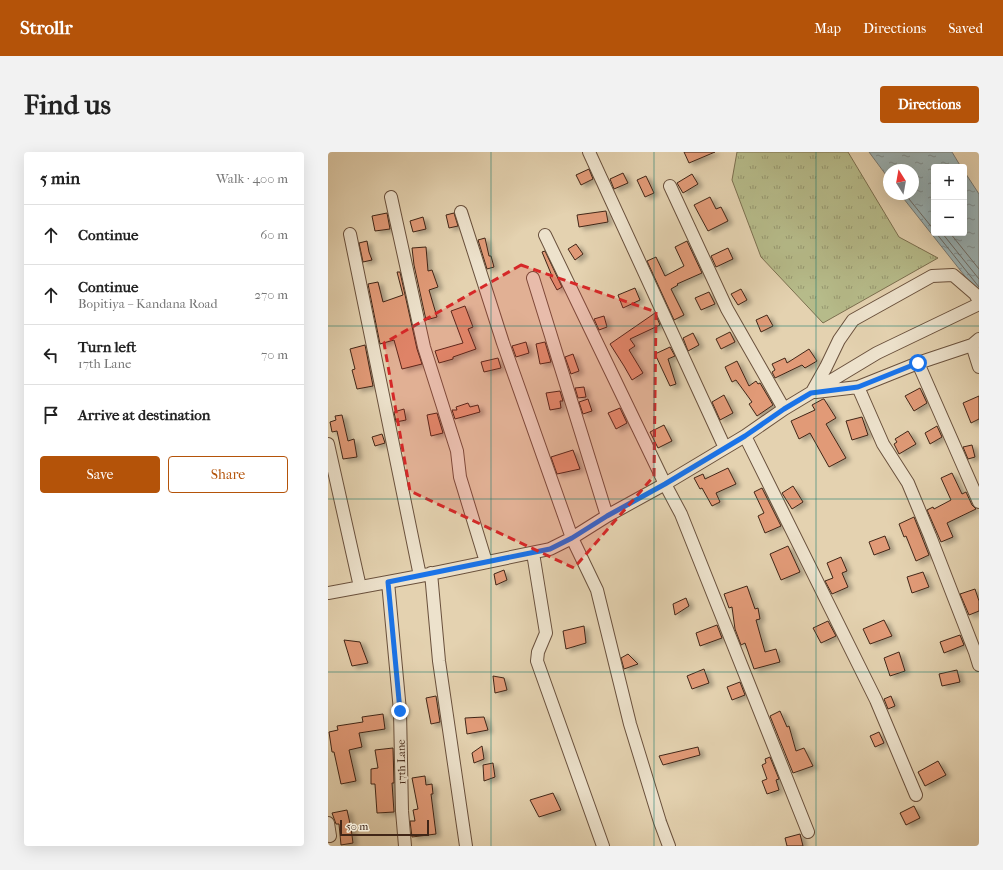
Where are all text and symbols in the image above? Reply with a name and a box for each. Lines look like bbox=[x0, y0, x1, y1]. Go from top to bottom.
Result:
text: Strollr bbox=[20, 17, 73, 39]
text: Map bbox=[814, 20, 841, 37]
text: Directions bbox=[863, 20, 926, 37]
text: Saved bbox=[948, 20, 983, 37]
button: Directions bbox=[880, 86, 979, 123]
text: Find us bbox=[24, 88, 111, 121]
north arrow bbox=[883, 164, 919, 200]
map controls bbox=[931, 164, 967, 236]
button: + bbox=[931, 164, 967, 200]
text: 5 min bbox=[40, 168, 80, 188]
text: Walk · 400 m bbox=[216, 171, 288, 186]
button: − bbox=[931, 200, 967, 236]
icon: ahead bbox=[40, 224, 62, 246]
text: Continue bbox=[78, 226, 138, 244]
text: 60 m bbox=[260, 227, 288, 242]
text: Continue bbox=[78, 278, 138, 296]
icon: ahead bbox=[40, 284, 62, 306]
text: 270 m bbox=[254, 287, 288, 302]
text: Bopitiya – Kandana Road bbox=[78, 296, 218, 311]
text: Turn left bbox=[78, 338, 136, 356]
icon: left bbox=[40, 344, 62, 366]
text: 70 m bbox=[261, 347, 288, 362]
route start bbox=[909, 354, 927, 372]
text: 17th Lane bbox=[78, 356, 131, 371]
icon: arrive bbox=[40, 404, 62, 426]
text: Arrive at destination bbox=[78, 406, 210, 424]
button: Save bbox=[40, 456, 160, 493]
button: Share bbox=[168, 456, 288, 493]
route end bbox=[391, 702, 409, 720]
street label: 17th Lane bbox=[395, 739, 408, 785]
scale bar bbox=[340, 818, 429, 837]
text: 50 m bbox=[346, 820, 368, 833]

